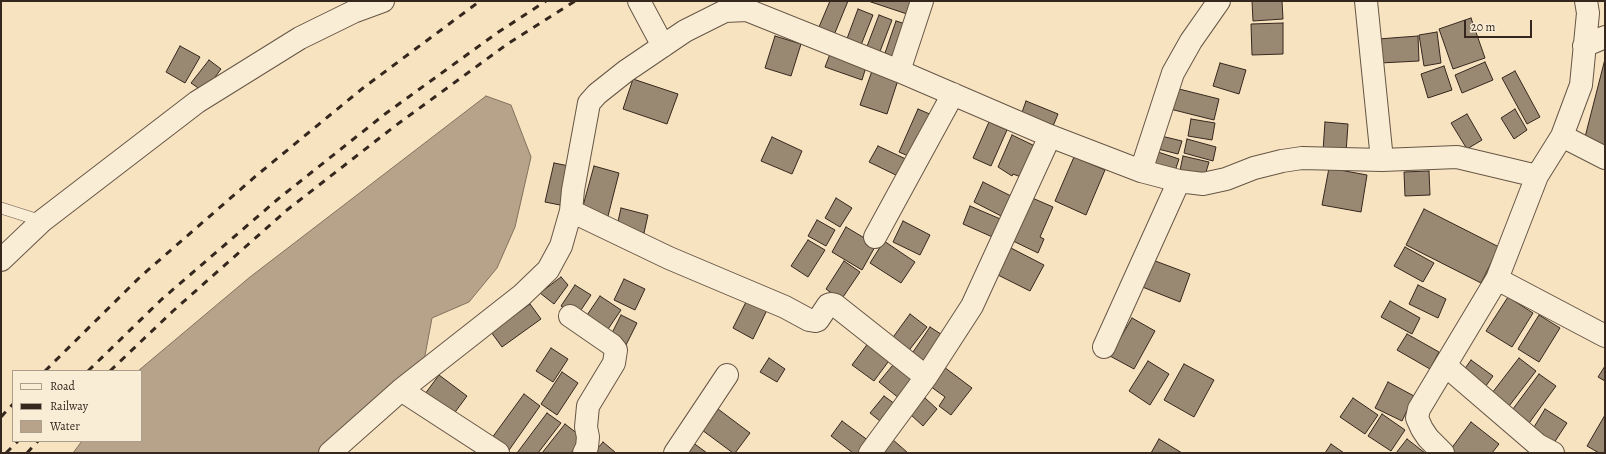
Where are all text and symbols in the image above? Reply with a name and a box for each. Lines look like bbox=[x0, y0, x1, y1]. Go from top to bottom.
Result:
scale bar bbox=[1466, 12, 1534, 38]
text: 20 m bbox=[1471, 19, 1495, 35]
legend bbox=[12, 370, 142, 442]
text: Road bbox=[50, 378, 75, 394]
text: Railway bbox=[50, 398, 88, 414]
text: Water bbox=[50, 418, 80, 434]

